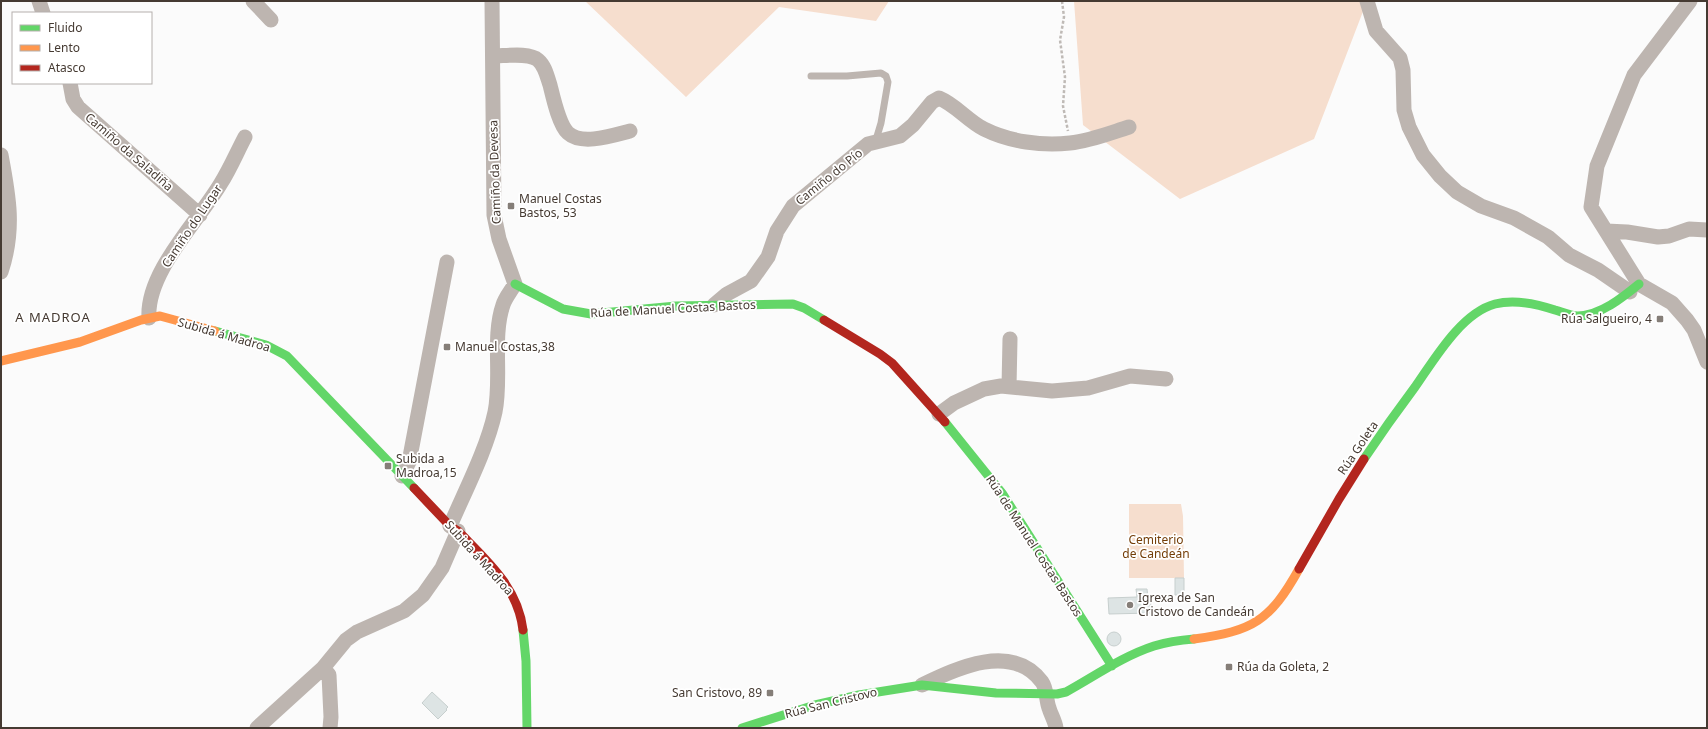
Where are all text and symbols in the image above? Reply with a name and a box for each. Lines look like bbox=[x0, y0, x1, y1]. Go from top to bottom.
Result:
legend bbox=[12, 12, 152, 84]
text: Fluido bbox=[48, 19, 82, 36]
text: Lento bbox=[48, 39, 80, 56]
text: Atasco bbox=[48, 59, 86, 76]
street label: Camiño da Saladiña bbox=[82, 109, 177, 195]
street label: Camiño da Devesa bbox=[484, 120, 505, 224]
street label: Camiño do Pío bbox=[792, 144, 866, 209]
street label: Camiño do Lugar bbox=[157, 181, 226, 271]
place label: Manuel Costas Bastos, 53 bbox=[519, 190, 602, 221]
marker: Manuel Costas Bastos, 53 bbox=[506, 201, 516, 211]
street label: Rúa de Manuel Costas Bastos bbox=[590, 296, 756, 321]
district label: A MADROA bbox=[15, 308, 91, 326]
place label: Rúa Salgueiro, 4 bbox=[1561, 310, 1652, 327]
street label: Subida á Madroa bbox=[176, 313, 272, 356]
marker: Rúa Salgueiro, 4 bbox=[1655, 314, 1665, 324]
place label: Manuel Costas,38 bbox=[455, 338, 555, 355]
marker: Manuel Costas,38 bbox=[442, 342, 452, 352]
street label: Rúa Goleta bbox=[1333, 417, 1382, 478]
place label: Subida a Madroa,15 bbox=[396, 450, 457, 481]
marker: Subida a Madroa,15 bbox=[383, 461, 393, 471]
street label: Rúa de Manuel Costas Bastos bbox=[982, 472, 1087, 620]
street label: Subida á Madroa bbox=[441, 517, 518, 599]
park label: Cemiterio de Candeán bbox=[1122, 531, 1190, 562]
place label: Igrexa de San Cristovo de Candeán bbox=[1138, 589, 1255, 620]
marker: Igrexa de San Cristovo de Candeán bbox=[1125, 600, 1135, 610]
place label: Rúa da Goleta, 2 bbox=[1237, 658, 1329, 675]
marker: Rúa da Goleta, 2 bbox=[1224, 662, 1234, 672]
street label: Rúa San Cristovo bbox=[783, 683, 879, 722]
place label: San Cristovo, 89 bbox=[672, 684, 762, 701]
marker: San Cristovo, 89 bbox=[765, 688, 775, 698]

